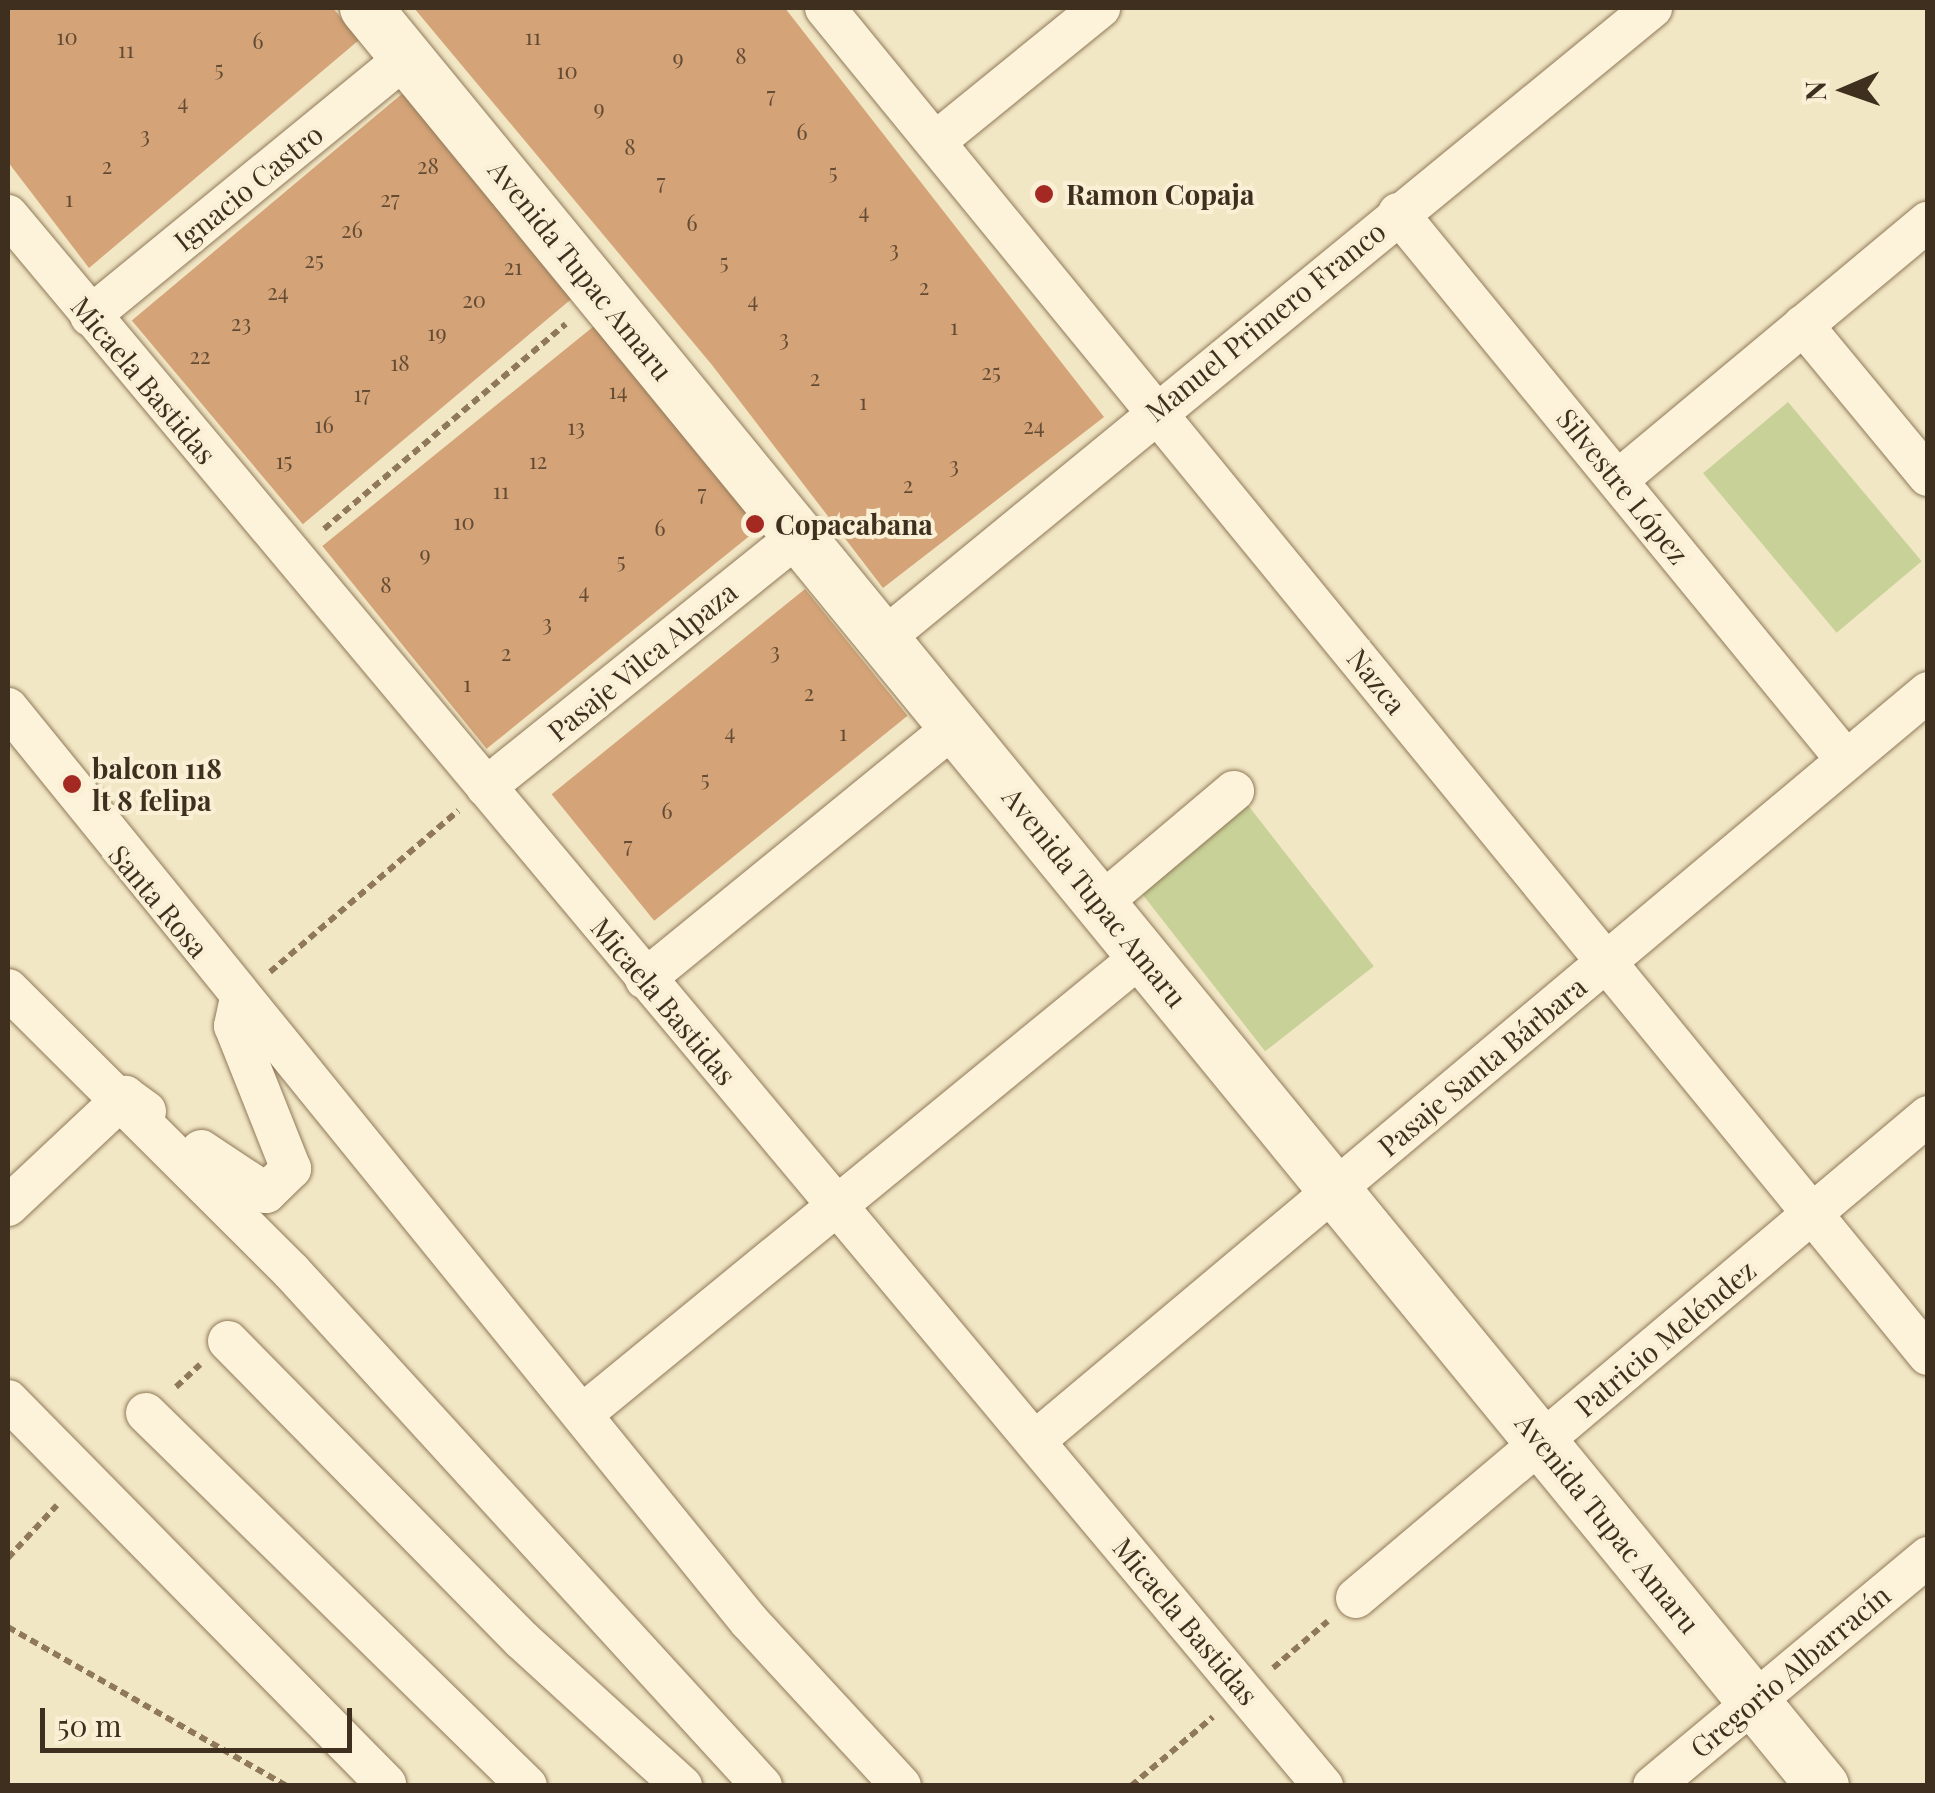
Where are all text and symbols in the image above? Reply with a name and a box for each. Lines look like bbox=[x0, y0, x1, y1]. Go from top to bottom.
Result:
house number: 10 bbox=[56, 24, 78, 50]
house number: 11 bbox=[525, 24, 541, 50]
house number: 6 bbox=[252, 28, 264, 54]
house number: 11 bbox=[118, 37, 134, 63]
north arrow bbox=[1795, 40, 1895, 140]
house number: 8 bbox=[735, 43, 747, 69]
house number: 9 bbox=[672, 45, 684, 71]
house number: 5 bbox=[214, 56, 224, 82]
house number: 10 bbox=[556, 58, 578, 84]
text: N bbox=[1796, 80, 1833, 102]
house number: 7 bbox=[767, 82, 775, 108]
house number: 4 bbox=[178, 89, 188, 115]
house number: 9 bbox=[593, 95, 605, 121]
street label: Ignacio Castro bbox=[167, 117, 329, 257]
house number: 6 bbox=[796, 119, 808, 145]
house number: 3 bbox=[140, 122, 150, 148]
house number: 8 bbox=[624, 134, 636, 160]
house number: 2 bbox=[102, 153, 112, 179]
house number: 28 bbox=[417, 153, 439, 179]
street label: Avenida Tupac Amaru bbox=[481, 153, 681, 387]
house number: 5 bbox=[828, 159, 838, 185]
house number: 7 bbox=[657, 169, 665, 195]
place label: Ramon Copaja bbox=[1066, 177, 1254, 211]
marker: Ramon Copaja bbox=[1031, 181, 1057, 207]
house number: 1 bbox=[65, 186, 73, 212]
house number: 27 bbox=[380, 186, 400, 212]
house number: 4 bbox=[859, 198, 869, 224]
house number: 6 bbox=[686, 210, 698, 236]
street label: Manuel Primero Franco bbox=[1138, 214, 1392, 428]
house number: 26 bbox=[341, 217, 363, 243]
house number: 3 bbox=[889, 236, 899, 262]
house number: 25 bbox=[304, 247, 324, 273]
house number: 5 bbox=[719, 249, 729, 275]
house number: 21 bbox=[504, 254, 522, 280]
house number: 2 bbox=[919, 274, 929, 300]
house number: 24 bbox=[267, 279, 289, 305]
house number: 20 bbox=[462, 287, 486, 313]
house number: 4 bbox=[748, 287, 758, 313]
street label: Micaela Bastidas bbox=[64, 290, 224, 470]
house number: 23 bbox=[231, 310, 251, 336]
house number: 1 bbox=[950, 314, 958, 340]
house number: 19 bbox=[427, 320, 447, 346]
house number: 3 bbox=[779, 325, 789, 351]
house number: 22 bbox=[189, 343, 211, 369]
house number: 18 bbox=[390, 350, 410, 376]
house number: 25 bbox=[981, 359, 1001, 385]
house number: 2 bbox=[810, 365, 820, 391]
house number: 14 bbox=[608, 378, 628, 404]
house number: 17 bbox=[353, 381, 371, 407]
house number: 1 bbox=[859, 389, 867, 415]
street label: Silvestre López bbox=[1550, 402, 1696, 570]
house number: 16 bbox=[314, 412, 334, 438]
house number: 24 bbox=[1023, 413, 1045, 439]
house number: 13 bbox=[567, 414, 585, 440]
house number: 15 bbox=[275, 448, 293, 474]
house number: 12 bbox=[529, 448, 547, 474]
house number: 3 bbox=[949, 452, 959, 478]
house number: 2 bbox=[903, 472, 913, 498]
house number: 11 bbox=[493, 478, 509, 504]
house number: 7 bbox=[698, 480, 706, 506]
place label: Copacabana bbox=[775, 507, 933, 541]
house number: 10 bbox=[453, 509, 475, 535]
marker: Copacabana bbox=[744, 513, 766, 535]
house number: 6 bbox=[654, 515, 666, 541]
house number: 9 bbox=[419, 541, 431, 567]
house number: 5 bbox=[616, 548, 626, 574]
house number: 8 bbox=[380, 572, 392, 598]
street label: Pasaje Vilca Alpaza bbox=[540, 574, 744, 748]
house number: 4 bbox=[579, 578, 589, 604]
house number: 3 bbox=[542, 610, 552, 636]
house number: 3 bbox=[770, 638, 780, 664]
house number: 2 bbox=[501, 640, 511, 666]
street label: Nazca bbox=[1341, 642, 1413, 720]
house number: 1 bbox=[463, 671, 471, 697]
house number: 2 bbox=[804, 680, 814, 706]
house number: 4 bbox=[725, 719, 735, 745]
house number: 1 bbox=[839, 720, 847, 746]
place label: balcon 118 lt 8 felipa bbox=[92, 751, 222, 817]
house number: 5 bbox=[700, 766, 710, 792]
marker: balcon 118 lt 8 felipa bbox=[61, 773, 83, 795]
street label: Avenida Tupac Amaru bbox=[995, 780, 1195, 1014]
house number: 6 bbox=[661, 798, 673, 824]
house number: 7 bbox=[624, 832, 632, 858]
street label: Santa Rosa bbox=[102, 838, 216, 964]
street label: Micaela Bastidas bbox=[584, 911, 744, 1091]
street label: Pasaje Santa Bárbara bbox=[1371, 969, 1593, 1163]
street label: Patricio Meléndez bbox=[1568, 1253, 1762, 1423]
street label: Avenida Tupac Amaru bbox=[1508, 1406, 1708, 1640]
street label: Micaela Bastidas bbox=[1106, 1531, 1266, 1711]
street label: Gregorio Albarracín bbox=[1683, 1577, 1897, 1765]
scale bar bbox=[45, 1688, 358, 1750]
text: 50 m bbox=[57, 1705, 122, 1745]

